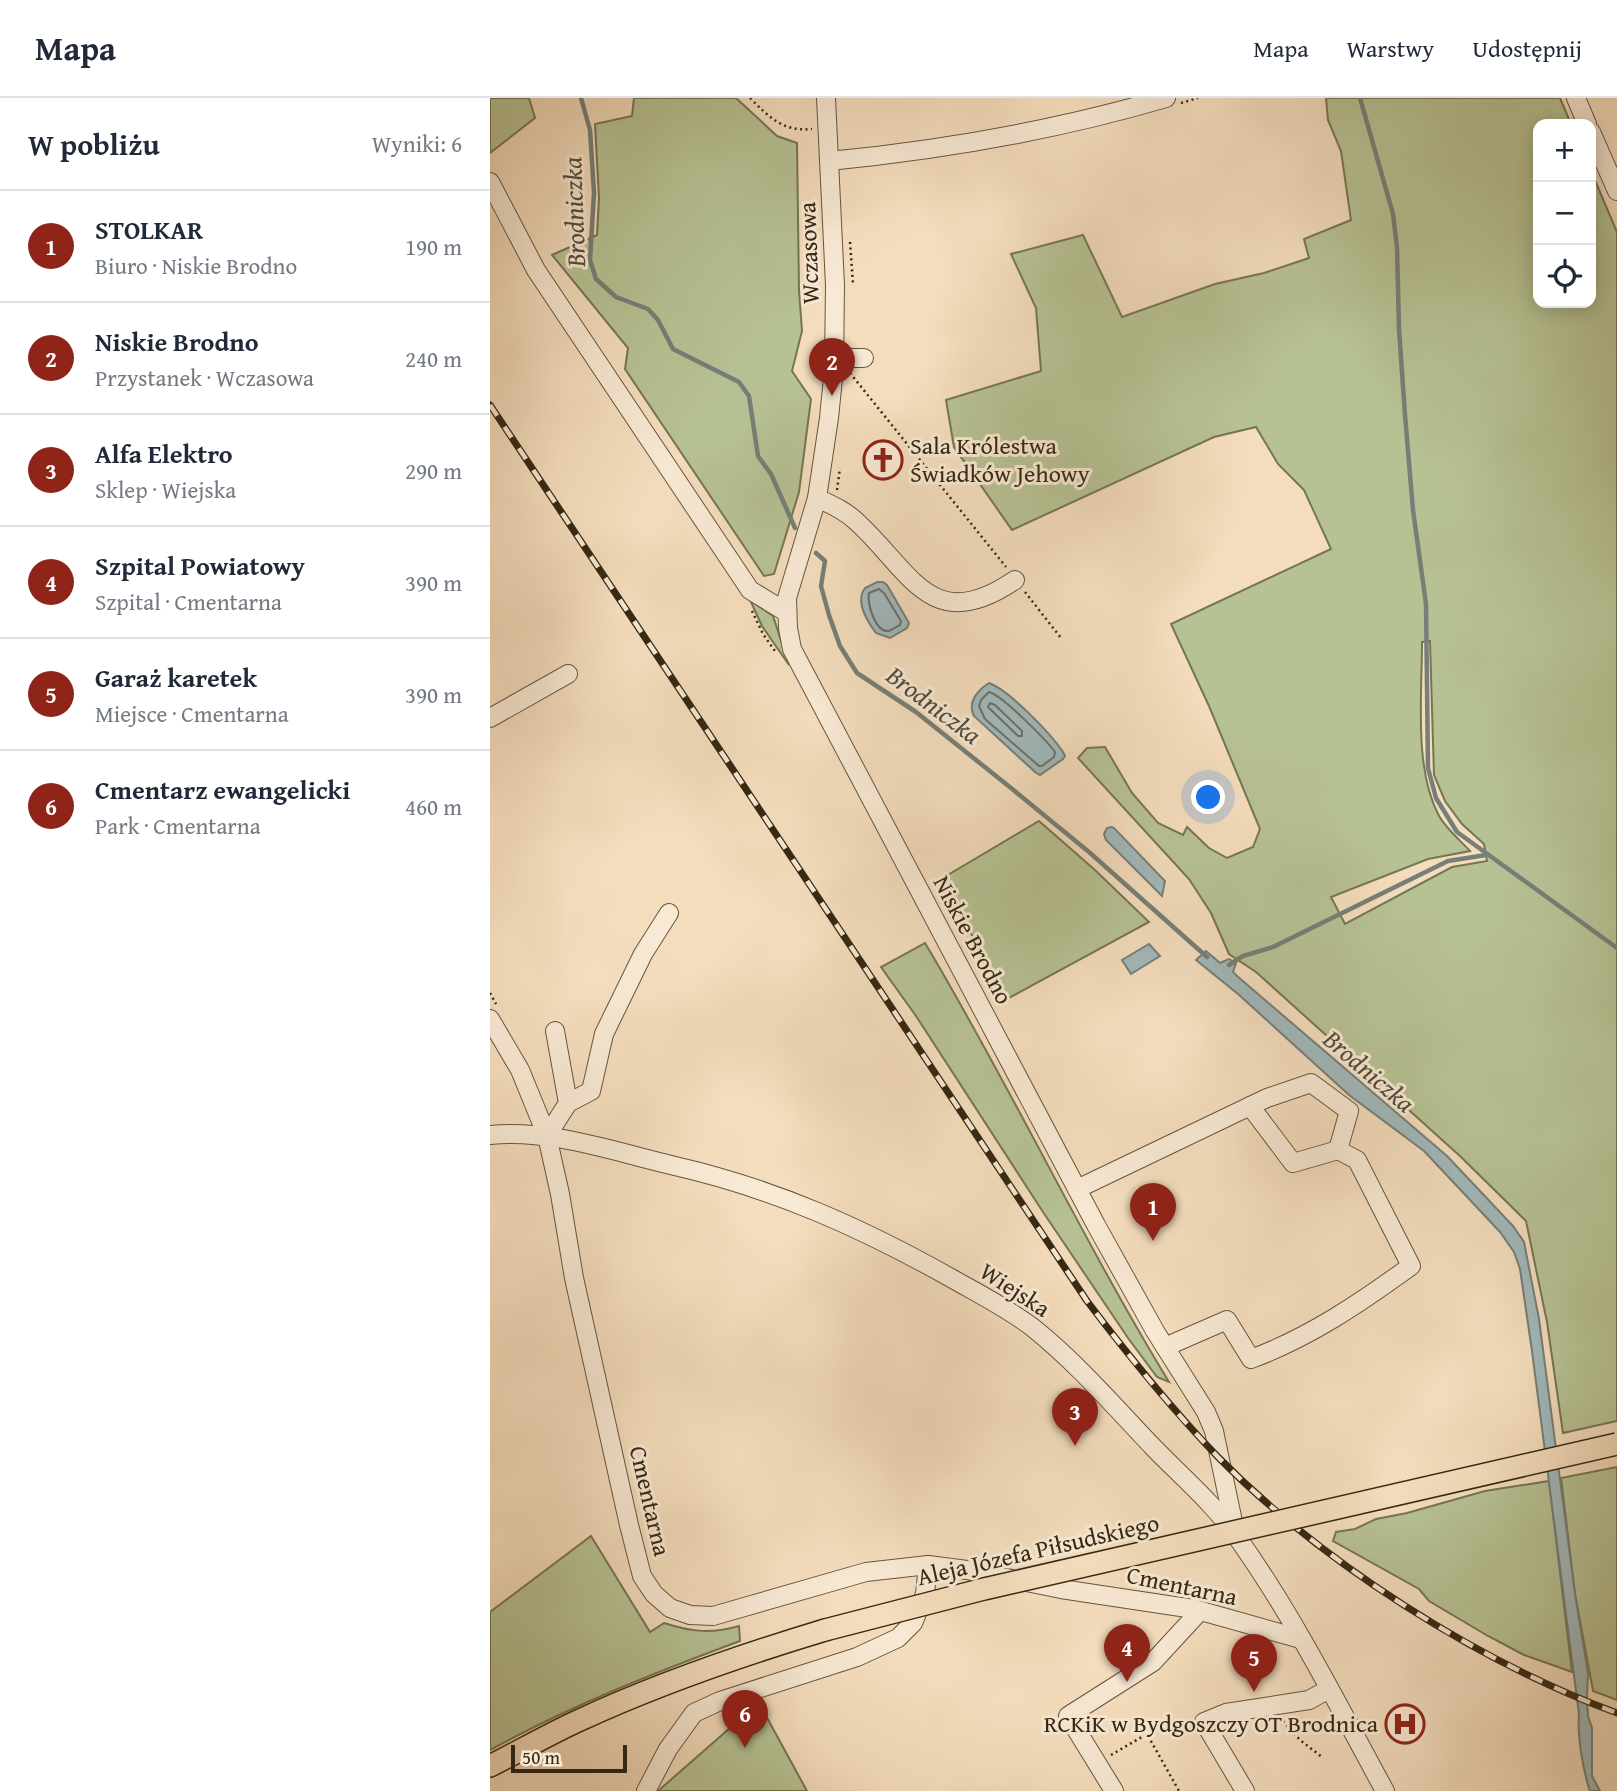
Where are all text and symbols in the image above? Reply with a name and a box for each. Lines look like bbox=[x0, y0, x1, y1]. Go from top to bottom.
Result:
text: Mapa bbox=[35, 24, 116, 72]
text: Mapa bbox=[1253, 31, 1309, 66]
text: Warstwy bbox=[1347, 31, 1434, 66]
text: Udostępnij bbox=[1472, 31, 1582, 66]
map controls bbox=[1533, 119, 1596, 308]
button: + bbox=[1533, 119, 1596, 182]
text: W pobliżu bbox=[28, 122, 160, 166]
text: Wyniki: 6 bbox=[372, 127, 462, 160]
water label: Brodniczka bbox=[552, 156, 595, 269]
button: − bbox=[1533, 182, 1596, 245]
street label: Wczasowa bbox=[789, 201, 828, 305]
text: STOLKAR bbox=[95, 210, 203, 249]
text: 1 bbox=[45, 230, 57, 263]
text: 190 m bbox=[405, 230, 462, 263]
button: locate bbox=[1533, 245, 1596, 308]
text: Biuro · Niskie Brodno bbox=[95, 249, 297, 282]
text: Niskie Brodno bbox=[95, 322, 259, 361]
pin: 2 bbox=[809, 338, 855, 396]
text: 2 bbox=[45, 342, 57, 375]
text: 240 m bbox=[405, 342, 462, 375]
text: Przystanek · Wczasowa bbox=[95, 361, 314, 394]
place label: Sala Królestwa Świadków Jehowy bbox=[910, 428, 1090, 491]
text: Alfa Elektro bbox=[95, 434, 233, 473]
church icon: Sala Królestwa Świadków Jehowy bbox=[862, 439, 904, 481]
text: 3 bbox=[45, 454, 57, 487]
text: 290 m bbox=[405, 454, 462, 487]
text: Sklep · Wiejska bbox=[95, 473, 236, 506]
text: Szpital Powiatowy bbox=[95, 546, 305, 585]
text: 4 bbox=[45, 566, 57, 599]
text: 390 m bbox=[405, 566, 462, 599]
text: Szpital · Cmentarna bbox=[95, 585, 282, 618]
water label: Brodniczka bbox=[878, 655, 990, 753]
text: Garaż karetek bbox=[95, 658, 257, 697]
text: 5 bbox=[45, 678, 57, 711]
text: 390 m bbox=[405, 678, 462, 711]
text: Miejsce · Cmentarna bbox=[95, 697, 289, 730]
text: Cmentarz ewangelicki bbox=[95, 770, 350, 809]
your location bbox=[1191, 780, 1225, 814]
text: 6 bbox=[45, 790, 57, 823]
text: 460 m bbox=[405, 790, 462, 823]
text: Park · Cmentarna bbox=[95, 809, 261, 842]
street label: Niskie Brodno bbox=[925, 869, 1022, 1010]
water label: Brodniczka bbox=[1314, 1019, 1424, 1122]
pin: 1 bbox=[1130, 1183, 1176, 1241]
street label: Wiejska bbox=[973, 1254, 1058, 1326]
pin: 3 bbox=[1052, 1388, 1098, 1446]
street label: Cmentarna bbox=[621, 1442, 680, 1560]
street label: Aleja Józefa Piłsudskiego bbox=[913, 1505, 1162, 1594]
street label: Cmentarna bbox=[1124, 1557, 1241, 1614]
pin: 4 bbox=[1104, 1624, 1150, 1682]
pin: 5 bbox=[1231, 1634, 1277, 1692]
pin: 6 bbox=[722, 1690, 768, 1748]
hospital icon: RCKiK w Bydgoszczy OT Brodnica bbox=[1384, 1703, 1426, 1745]
place label: RCKiK w Bydgoszczy OT Brodnica bbox=[1044, 1706, 1379, 1741]
scale bar bbox=[511, 1742, 626, 1774]
text: 50 m bbox=[522, 1743, 560, 1771]

